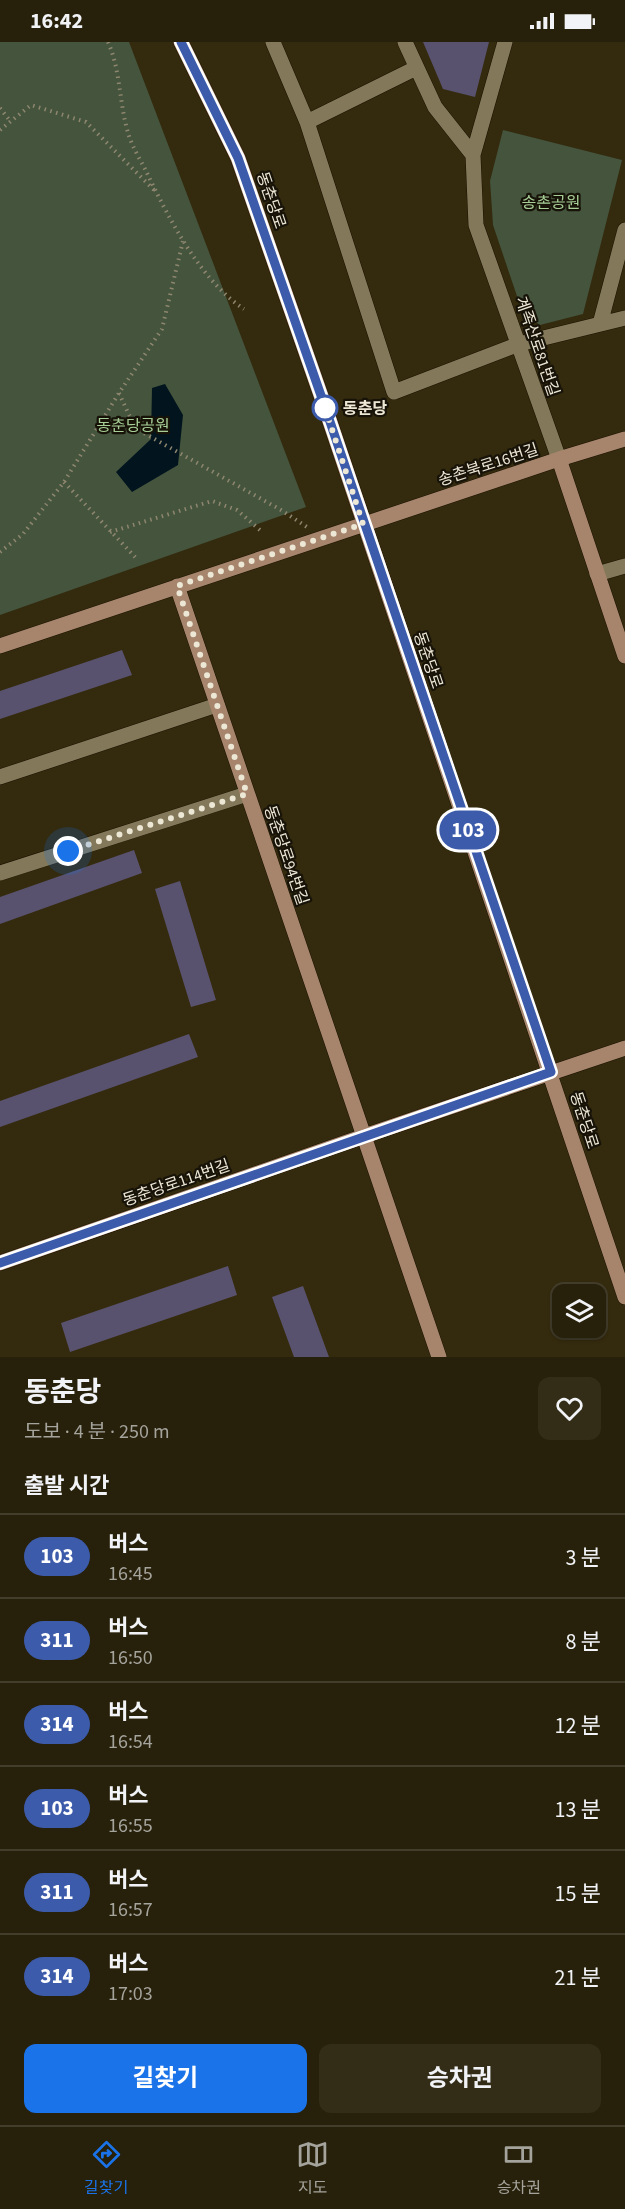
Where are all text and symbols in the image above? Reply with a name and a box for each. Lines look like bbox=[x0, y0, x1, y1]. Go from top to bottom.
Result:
text: 16:42 bbox=[30, 5, 83, 37]
street label: 동춘당로 bbox=[251, 169, 291, 232]
park label: 송촌공원 bbox=[522, 192, 580, 214]
street label: 계족산로81번길 bbox=[510, 293, 564, 399]
marker: 동춘당 bbox=[312, 395, 338, 421]
place label: 동춘당 bbox=[343, 398, 387, 420]
park label: 동춘당공원 bbox=[96, 415, 170, 437]
street label: 송촌북로16번길 bbox=[435, 438, 541, 492]
street label: 동춘당로 bbox=[408, 629, 448, 692]
street label: 동춘당로94번길 bbox=[259, 802, 313, 908]
line badge: 103 bbox=[434, 810, 502, 850]
text: 103 bbox=[451, 815, 485, 845]
your location bbox=[53, 836, 83, 866]
street label: 동춘당로 bbox=[564, 1089, 604, 1152]
street label: 동춘당로114번길 bbox=[120, 1154, 233, 1212]
map controls bbox=[552, 1284, 606, 1338]
button: layers bbox=[552, 1284, 606, 1338]
text: 동춘당 bbox=[24, 1372, 101, 1412]
button: heart bbox=[538, 1377, 601, 1440]
text: 도보 · 4 분 · 250 m bbox=[24, 1418, 170, 1446]
text: 출발 시간 bbox=[24, 1470, 109, 1502]
text: 버스 bbox=[108, 1528, 148, 1560]
text: 103 bbox=[40, 1541, 74, 1571]
text: 3 분 bbox=[565, 1542, 601, 1574]
text: 16:45 bbox=[108, 1560, 153, 1588]
text: 버스 bbox=[108, 1612, 148, 1644]
text: 311 bbox=[40, 1625, 74, 1655]
text: 8 분 bbox=[565, 1626, 601, 1658]
text: 16:50 bbox=[108, 1644, 153, 1672]
text: 버스 bbox=[108, 1696, 148, 1728]
text: 314 bbox=[40, 1709, 74, 1739]
text: 12 분 bbox=[554, 1710, 601, 1742]
text: 16:54 bbox=[108, 1728, 153, 1756]
text: 버스 bbox=[108, 1780, 148, 1812]
text: 103 bbox=[40, 1793, 74, 1823]
text: 13 분 bbox=[554, 1794, 601, 1826]
text: 16:55 bbox=[108, 1812, 153, 1840]
text: 버스 bbox=[108, 1864, 148, 1896]
text: 311 bbox=[40, 1877, 74, 1907]
text: 15 분 bbox=[554, 1878, 601, 1910]
text: 16:57 bbox=[108, 1896, 153, 1924]
text: 버스 bbox=[108, 1948, 148, 1980]
text: 314 bbox=[40, 1961, 74, 1991]
text: 21 분 bbox=[554, 1962, 601, 1994]
text: 17:03 bbox=[108, 1980, 153, 2008]
button: 길찾기 bbox=[24, 2044, 307, 2113]
button: 승차권 bbox=[319, 2044, 601, 2113]
tab: 길찾기 bbox=[84, 2138, 128, 2199]
tab: 지도 bbox=[296, 2138, 329, 2199]
tab: 승차권 bbox=[497, 2138, 541, 2199]

